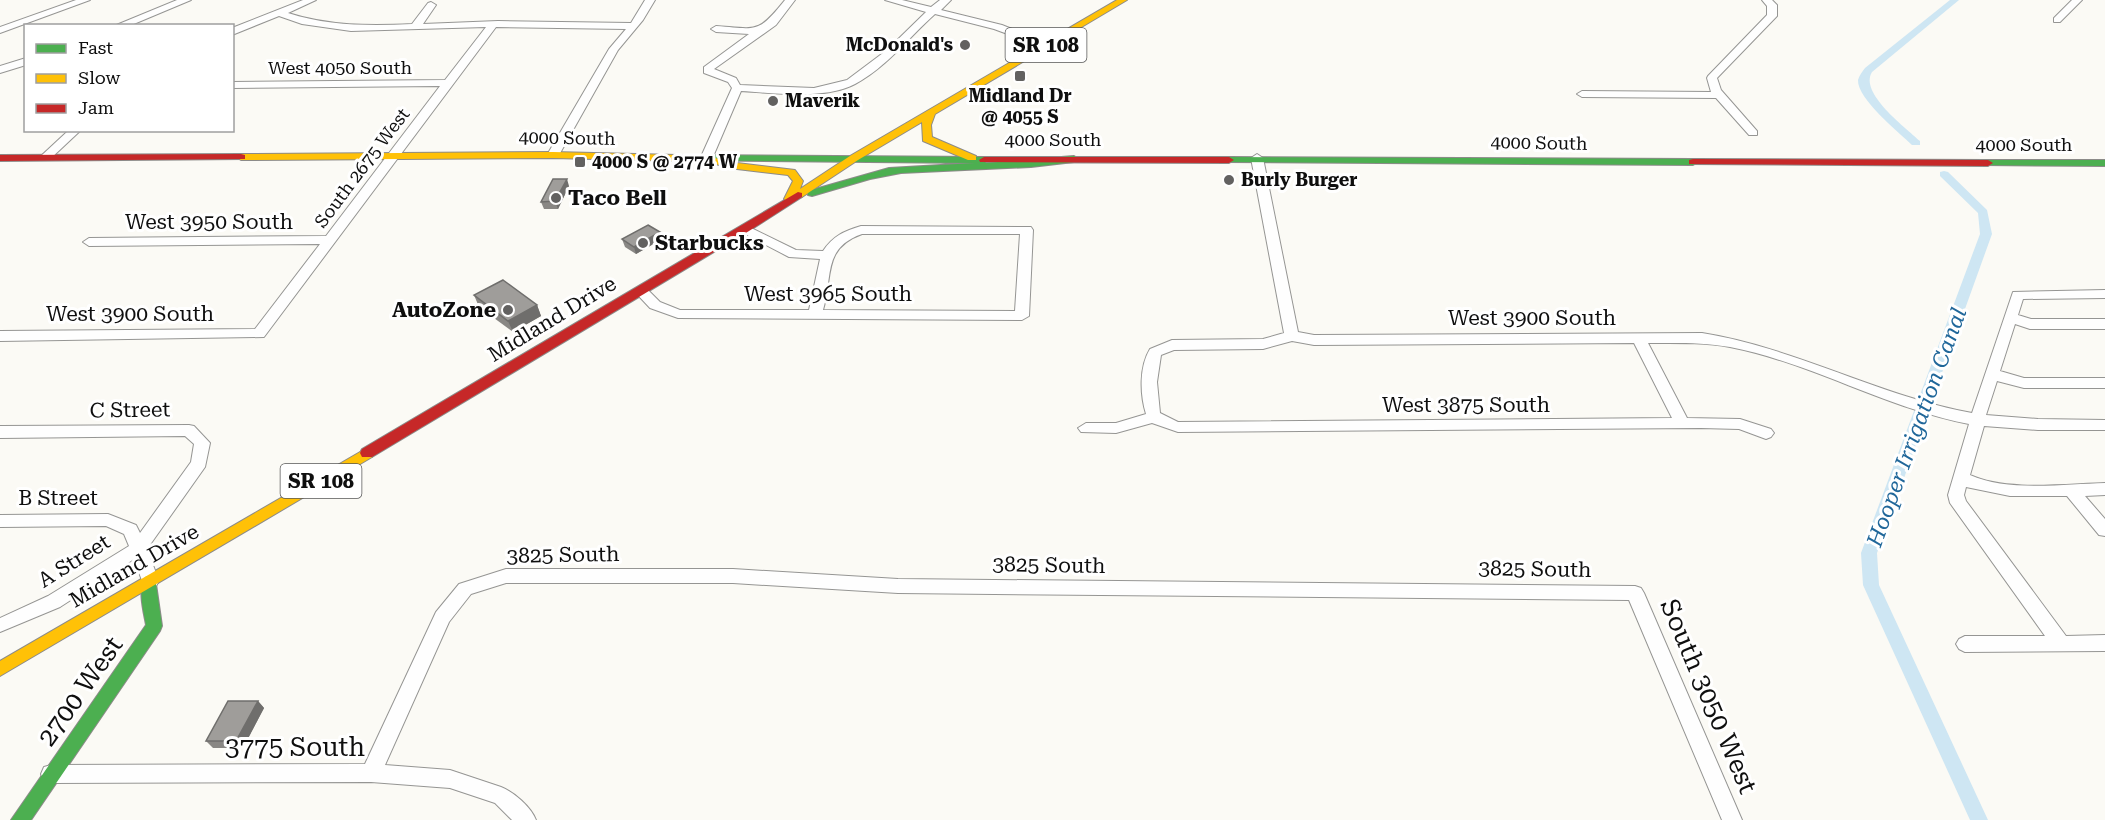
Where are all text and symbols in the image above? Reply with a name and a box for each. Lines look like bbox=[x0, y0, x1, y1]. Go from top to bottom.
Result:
legend bbox=[24, 24, 234, 132]
road number: SR 108 bbox=[1006, 28, 1086, 62]
place label: McDonald's bbox=[846, 34, 953, 55]
text: Fast bbox=[78, 37, 113, 58]
marker: McDonald's bbox=[958, 38, 972, 52]
street label: West 4050 South bbox=[268, 57, 412, 78]
text: Slow bbox=[78, 67, 120, 88]
marker: Midland Dr @ 4055 S bbox=[1013, 69, 1027, 83]
place label: Midland Dr @ 4055 S bbox=[968, 85, 1072, 127]
place label: Maverik bbox=[785, 90, 861, 111]
marker: Maverik bbox=[766, 94, 780, 108]
text: Jam bbox=[78, 97, 114, 118]
street label: South 2675 West bbox=[310, 104, 414, 232]
street label: 4000 South bbox=[518, 126, 616, 149]
street label: 4000 South bbox=[1005, 129, 1102, 150]
street label: 4000 South bbox=[1490, 131, 1588, 154]
street label: 4000 South bbox=[1976, 134, 2073, 155]
place label: 4000 S @ 2774 W bbox=[592, 151, 738, 172]
marker: 4000 S @ 2774 W bbox=[573, 155, 587, 169]
place label: Burly Burger bbox=[1241, 169, 1357, 190]
marker: Burly Burger bbox=[1222, 173, 1236, 187]
place label: Taco Bell bbox=[568, 186, 667, 210]
marker: Taco Bell bbox=[549, 191, 563, 205]
street label: West 3950 South bbox=[125, 210, 294, 234]
place label: Starbucks bbox=[655, 231, 764, 255]
marker: Starbucks bbox=[636, 236, 650, 250]
street label: Midland Drive bbox=[484, 271, 620, 367]
street label: West 3965 South bbox=[744, 282, 913, 306]
place label: AutoZone bbox=[392, 298, 496, 322]
street label: West 3900 South bbox=[46, 302, 215, 326]
marker: AutoZone bbox=[501, 303, 515, 317]
water label: Hooper Irrigation Canal bbox=[1861, 304, 1971, 551]
street label: West 3900 South bbox=[1448, 306, 1617, 330]
street label: West 3875 South bbox=[1382, 393, 1551, 417]
street label: C Street bbox=[89, 397, 171, 423]
road number: SR 108 bbox=[280, 464, 362, 498]
street label: B Street bbox=[18, 486, 98, 510]
street label: Midland Drive bbox=[65, 519, 203, 613]
street label: A Street bbox=[34, 529, 115, 592]
street label: 3825 South bbox=[506, 542, 620, 568]
street label: 3825 South bbox=[992, 552, 1106, 578]
street label: 3825 South bbox=[1478, 556, 1592, 582]
street label: South 3050 West bbox=[1654, 594, 1764, 798]
street label: 2700 West bbox=[31, 630, 129, 751]
street label: 3775 South bbox=[225, 732, 365, 762]

